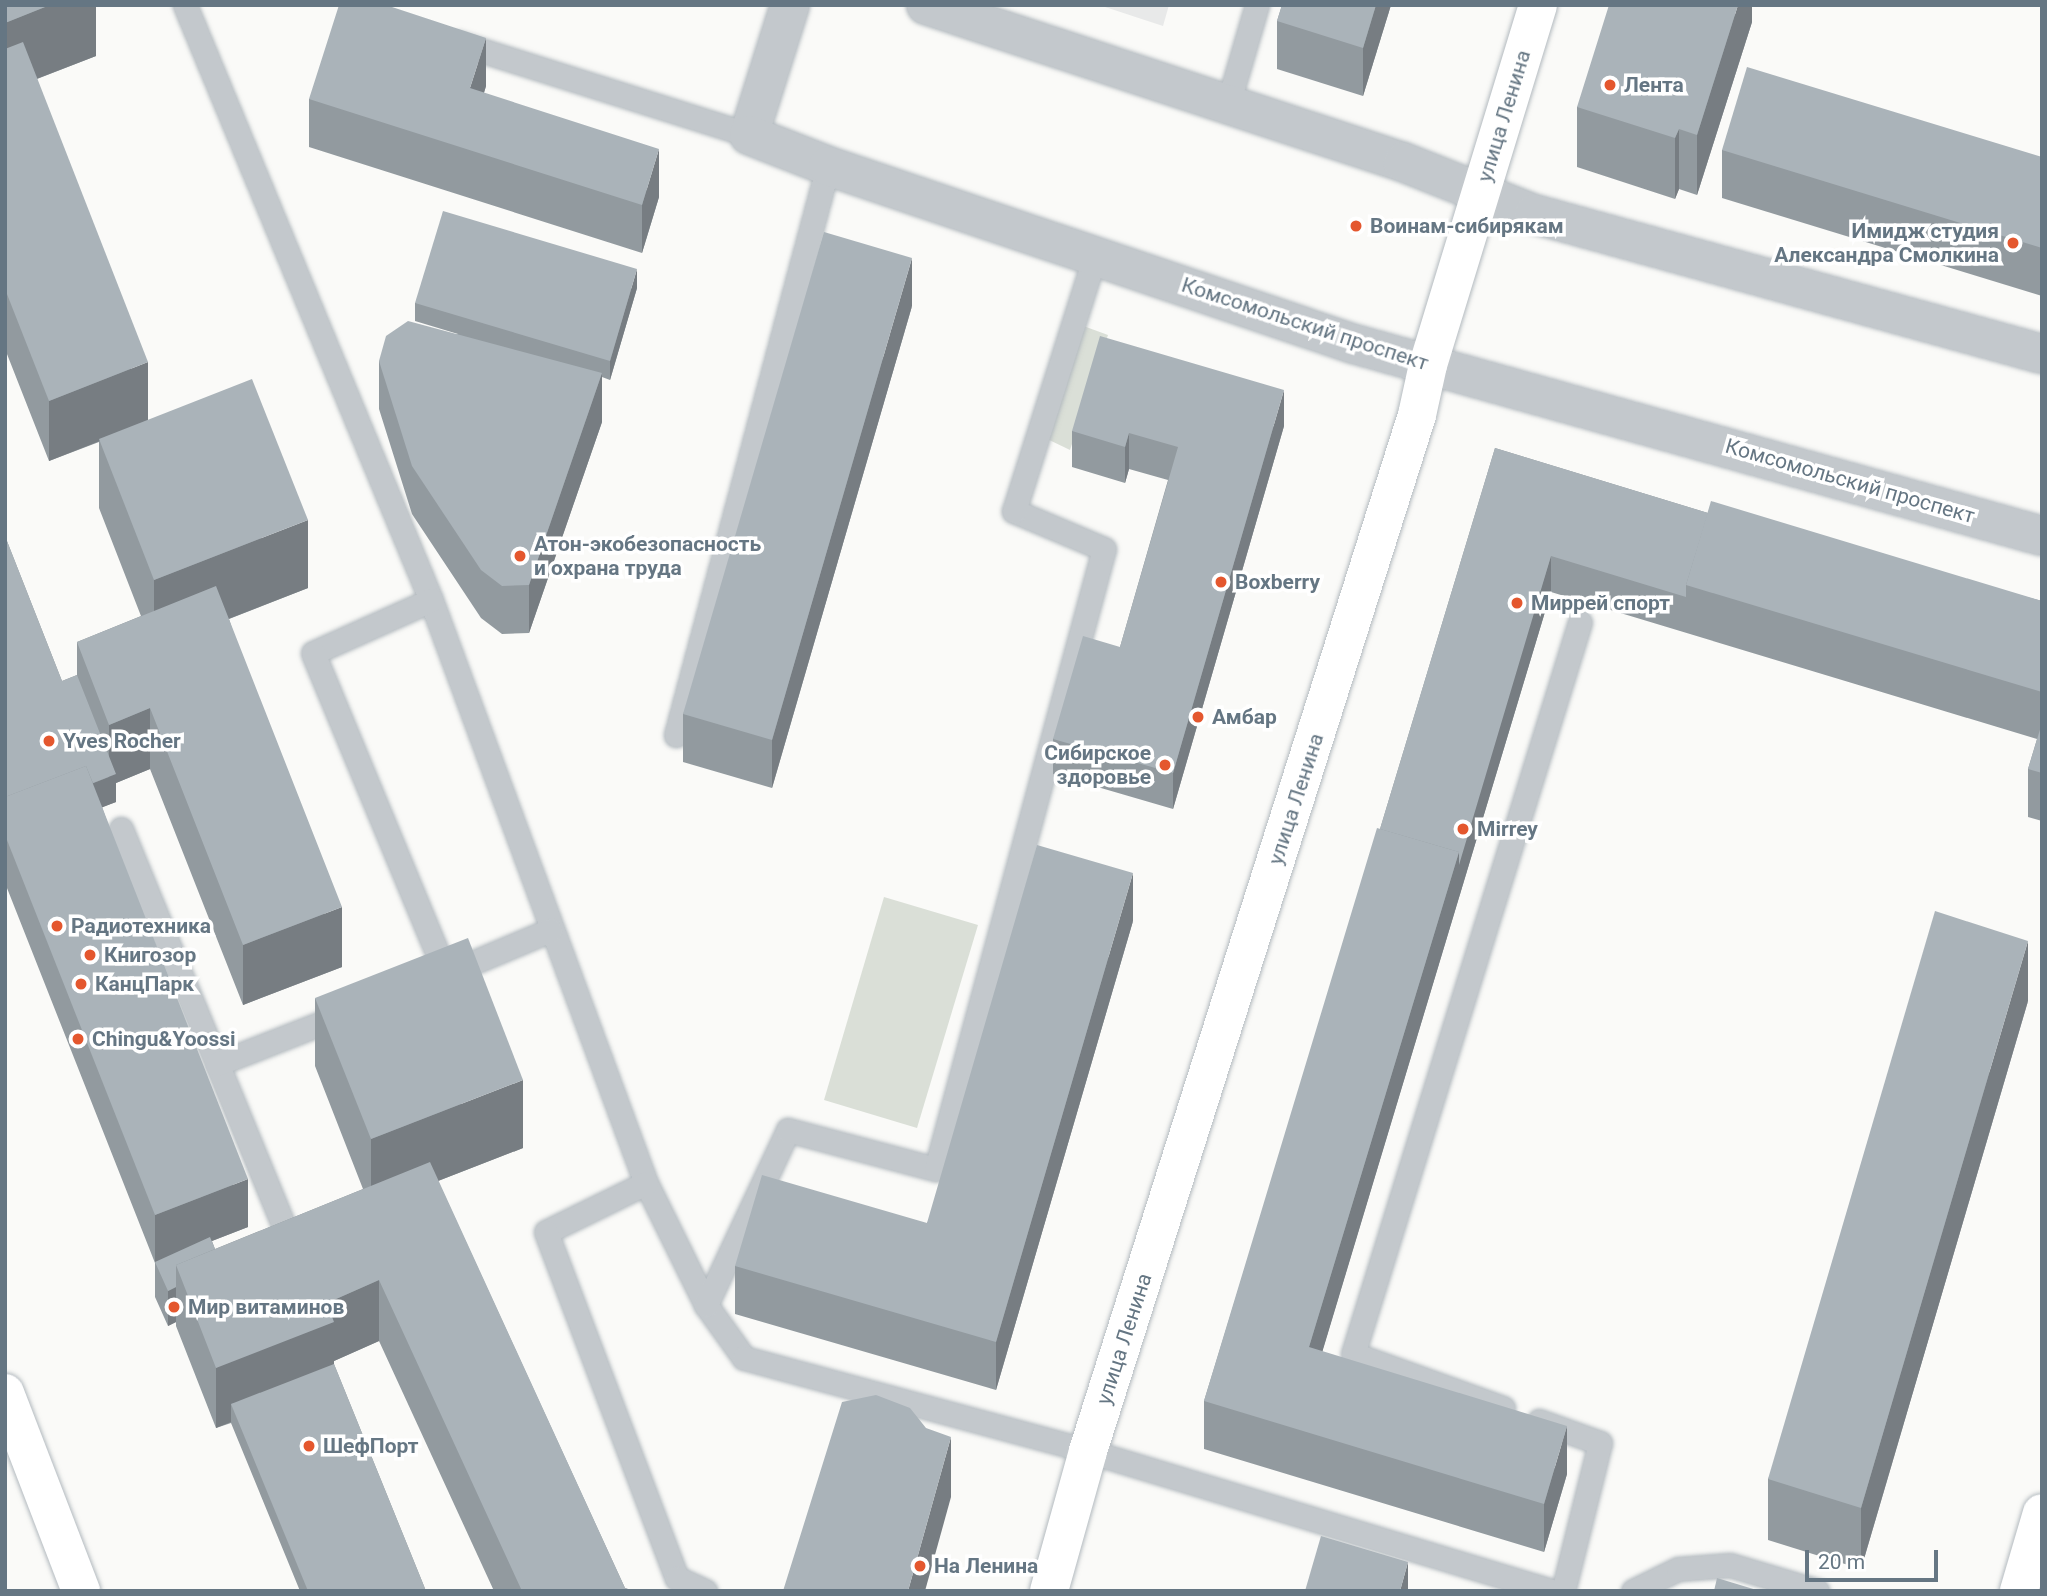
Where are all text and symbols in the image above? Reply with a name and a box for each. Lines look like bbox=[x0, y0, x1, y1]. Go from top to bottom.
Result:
street label: улица Ленина bbox=[1472, 47, 1536, 185]
place label: Лента bbox=[1624, 72, 1684, 98]
marker: Лента bbox=[1602, 77, 1618, 93]
place label: Воинам-сибирякам bbox=[1370, 213, 1564, 239]
marker: Воинам-сибирякам bbox=[1348, 218, 1364, 234]
place label: Имидж студия Александра Смолкина bbox=[1774, 218, 1999, 268]
marker: Имидж студия Александра Смолкина bbox=[2005, 235, 2021, 251]
street label: Комсомольский проспект bbox=[1178, 272, 1432, 376]
street label: Комсомольский проспект bbox=[1723, 433, 1977, 529]
place label: Атон-экобезопасность и охрана труда bbox=[534, 531, 761, 581]
marker: Атон-экобезопасность и охрана труда bbox=[512, 548, 528, 564]
place label: Boxberry bbox=[1235, 569, 1320, 595]
marker: Boxberry bbox=[1213, 574, 1229, 590]
place label: Миррей спорт bbox=[1531, 590, 1670, 616]
marker: Миррей спорт bbox=[1509, 595, 1525, 611]
place label: Амбар bbox=[1212, 704, 1277, 730]
marker: Амбар bbox=[1190, 709, 1206, 725]
place label: Yves Rocher bbox=[63, 728, 181, 754]
street label: улица Ленина bbox=[1263, 730, 1329, 868]
marker: Yves Rocher bbox=[41, 733, 57, 749]
place label: Сибирское здоровье bbox=[1044, 740, 1151, 790]
marker: Сибирское здоровье bbox=[1157, 757, 1173, 773]
place label: Mirrey bbox=[1477, 816, 1538, 842]
marker: Mirrey bbox=[1455, 821, 1471, 837]
place label: Радиотехника bbox=[71, 913, 211, 939]
marker: Радиотехника bbox=[49, 918, 65, 934]
place label: Книгозор bbox=[104, 942, 196, 968]
marker: Книгозор bbox=[82, 947, 98, 963]
place label: КанцПарк bbox=[95, 971, 194, 997]
marker: КанцПарк bbox=[73, 976, 89, 992]
place label: Chingu&Yoossi bbox=[92, 1026, 236, 1052]
marker: Chingu&Yoossi bbox=[70, 1031, 86, 1047]
street label: улица Ленина bbox=[1091, 1270, 1157, 1408]
place label: Мир витаминов bbox=[188, 1294, 344, 1320]
marker: Мир витаминов bbox=[166, 1299, 182, 1315]
place label: ШефПорт bbox=[323, 1433, 418, 1459]
marker: ШефПорт bbox=[301, 1438, 317, 1454]
scale bar bbox=[1809, 1536, 1942, 1580]
text: 20 m bbox=[1818, 1550, 1865, 1574]
place label: На Ленина bbox=[934, 1553, 1038, 1579]
marker: На Ленина bbox=[912, 1558, 928, 1574]

